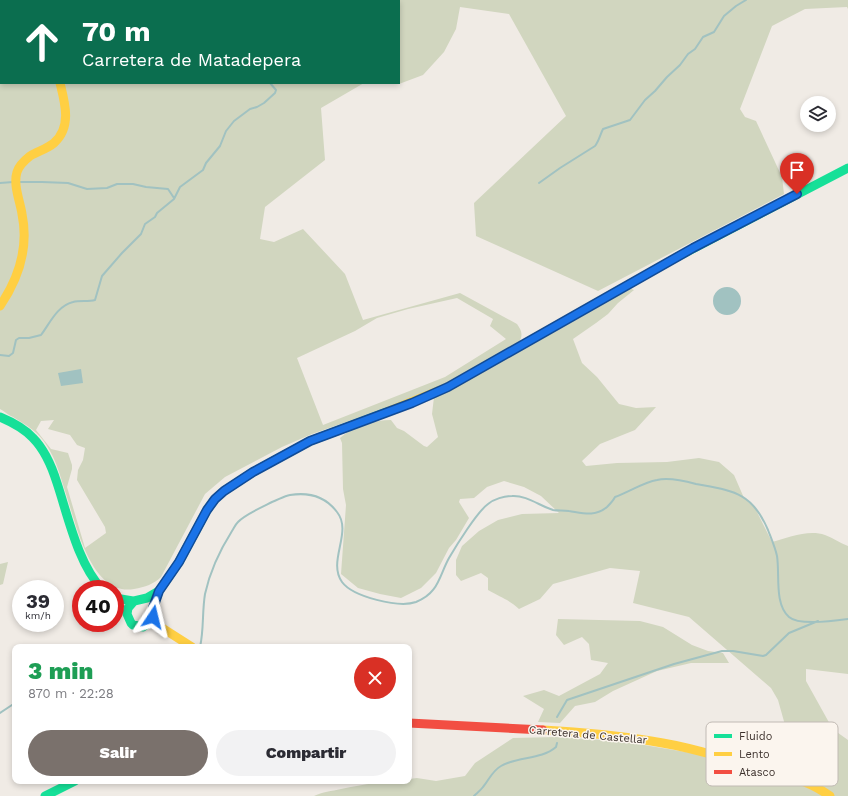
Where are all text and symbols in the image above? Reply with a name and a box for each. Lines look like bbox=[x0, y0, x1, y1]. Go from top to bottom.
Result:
text: 70 m bbox=[82, 15, 151, 48]
icon: ahead bbox=[16, 16, 68, 68]
text: Carretera de Matadepera bbox=[82, 49, 301, 70]
map controls bbox=[800, 96, 836, 132]
button: layers bbox=[800, 96, 836, 132]
pin bbox=[780, 153, 814, 194]
icon: arrive bbox=[786, 159, 808, 181]
speed limit sign: 40 bbox=[72, 580, 124, 632]
text: 39 bbox=[26, 589, 50, 613]
position arrow bbox=[132, 596, 174, 638]
text: km/h bbox=[25, 610, 51, 621]
text: 3 min bbox=[28, 657, 93, 685]
button: close bbox=[354, 657, 396, 699]
text: 870 m · 22:28 bbox=[28, 686, 114, 701]
legend bbox=[706, 722, 838, 786]
street label: Carretera de Castellar bbox=[528, 723, 648, 747]
button: Salir bbox=[28, 730, 208, 776]
button: Compartir bbox=[216, 730, 396, 776]
text: Fluido bbox=[739, 730, 772, 743]
text: Lento bbox=[739, 748, 770, 761]
text: Atasco bbox=[739, 766, 775, 779]

